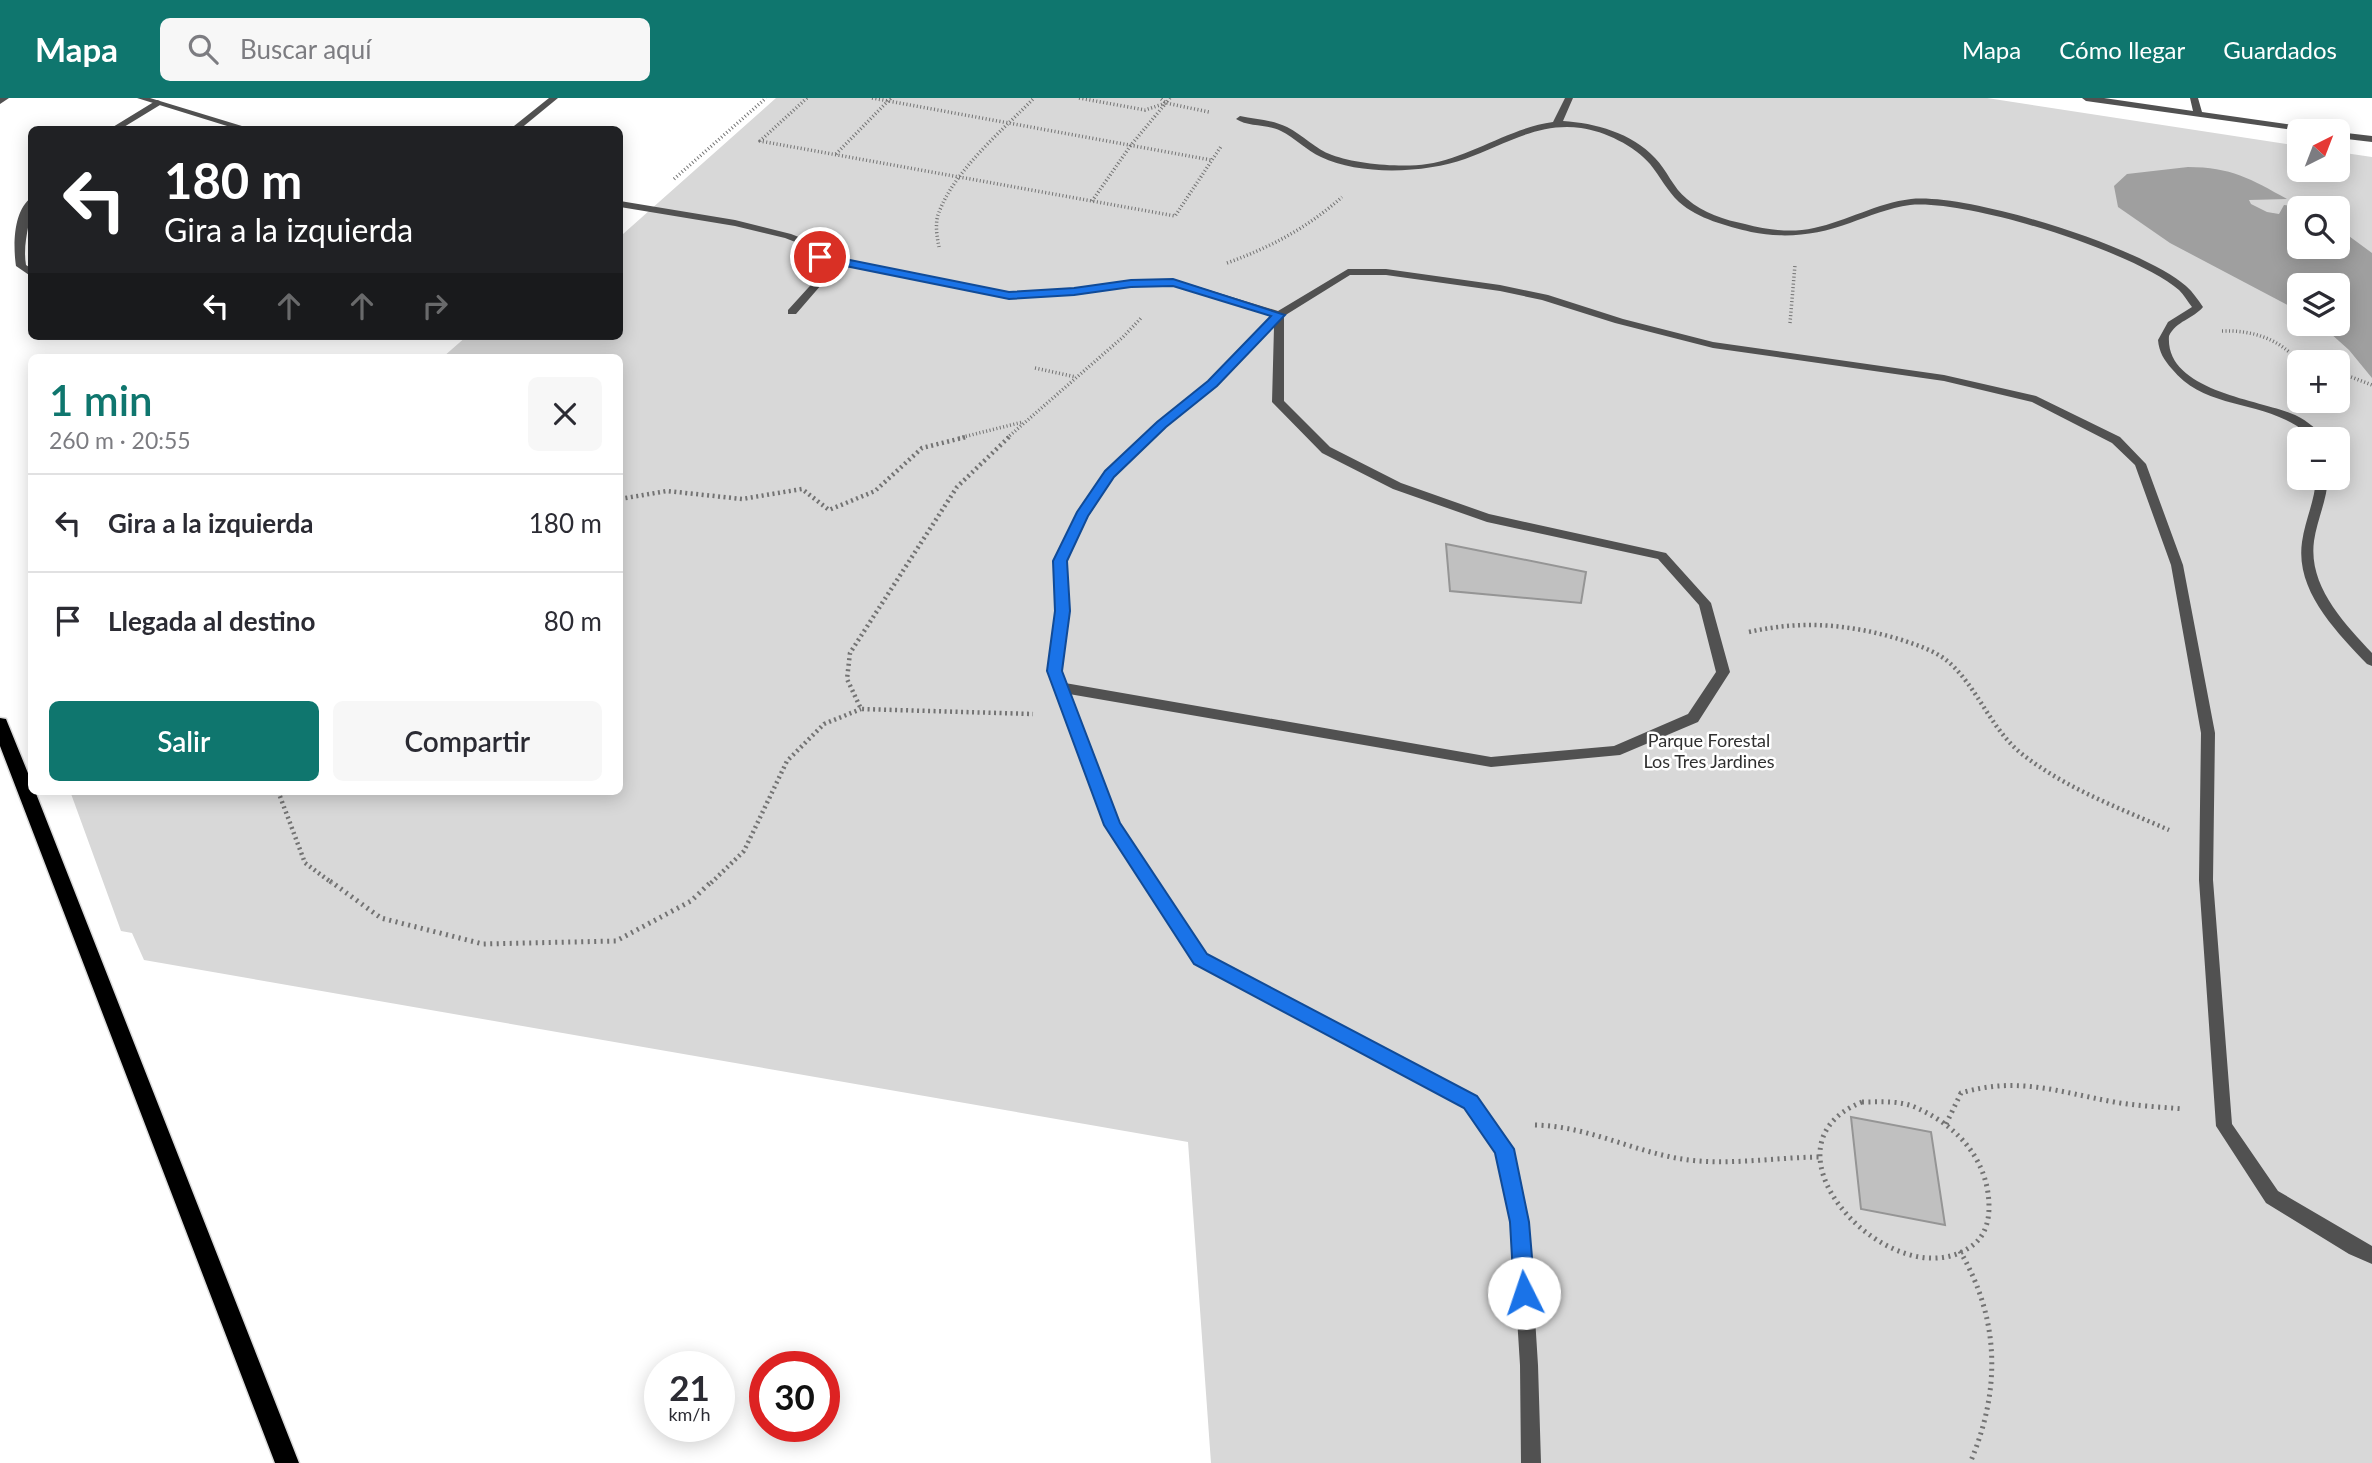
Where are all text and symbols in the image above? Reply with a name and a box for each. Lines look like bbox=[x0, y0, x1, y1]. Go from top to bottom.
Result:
search box bbox=[160, 18, 650, 81]
text: Mapa bbox=[35, 29, 118, 69]
icon: search bbox=[184, 30, 222, 68]
text: Buscar aquí bbox=[240, 33, 371, 65]
text: Mapa bbox=[1962, 35, 2021, 64]
text: Cómo llegar bbox=[2059, 35, 2185, 64]
text: Guardados bbox=[2223, 35, 2337, 64]
north arrow bbox=[2287, 119, 2350, 182]
map controls bbox=[2287, 119, 2350, 490]
text: 180 m bbox=[164, 151, 302, 209]
icon: left bbox=[49, 154, 140, 245]
button: search bbox=[2287, 196, 2350, 259]
text: Gira a la izquierda bbox=[164, 210, 413, 249]
pin bbox=[790, 227, 850, 287]
icon: arrive bbox=[801, 238, 839, 276]
button: layers bbox=[2287, 273, 2350, 336]
icon: left bbox=[197, 287, 235, 325]
icon: ahead bbox=[270, 287, 308, 325]
icon: ahead bbox=[343, 287, 381, 325]
icon: right bbox=[416, 287, 454, 325]
button: + bbox=[2287, 350, 2350, 413]
text: 1 min bbox=[49, 375, 153, 425]
button: close bbox=[528, 377, 602, 451]
text: 260 m · 20:55 bbox=[49, 426, 191, 454]
button: − bbox=[2287, 427, 2350, 490]
icon: left bbox=[49, 504, 87, 542]
text: Gira a la izquierda bbox=[108, 507, 314, 539]
text: 180 m bbox=[529, 507, 602, 539]
icon: arrive bbox=[49, 602, 87, 640]
text: Llegada al destino bbox=[108, 605, 315, 637]
text: 80 m bbox=[544, 605, 602, 637]
button: Salir bbox=[49, 701, 319, 781]
button: Compartir bbox=[333, 701, 602, 781]
park label: Parque Forestal Los Tres Jardines bbox=[1643, 729, 1775, 772]
position arrow bbox=[1487, 1256, 1561, 1330]
speed limit sign: 30 bbox=[749, 1351, 840, 1442]
text: 21 bbox=[669, 1366, 710, 1408]
text: km/h bbox=[668, 1403, 711, 1425]

